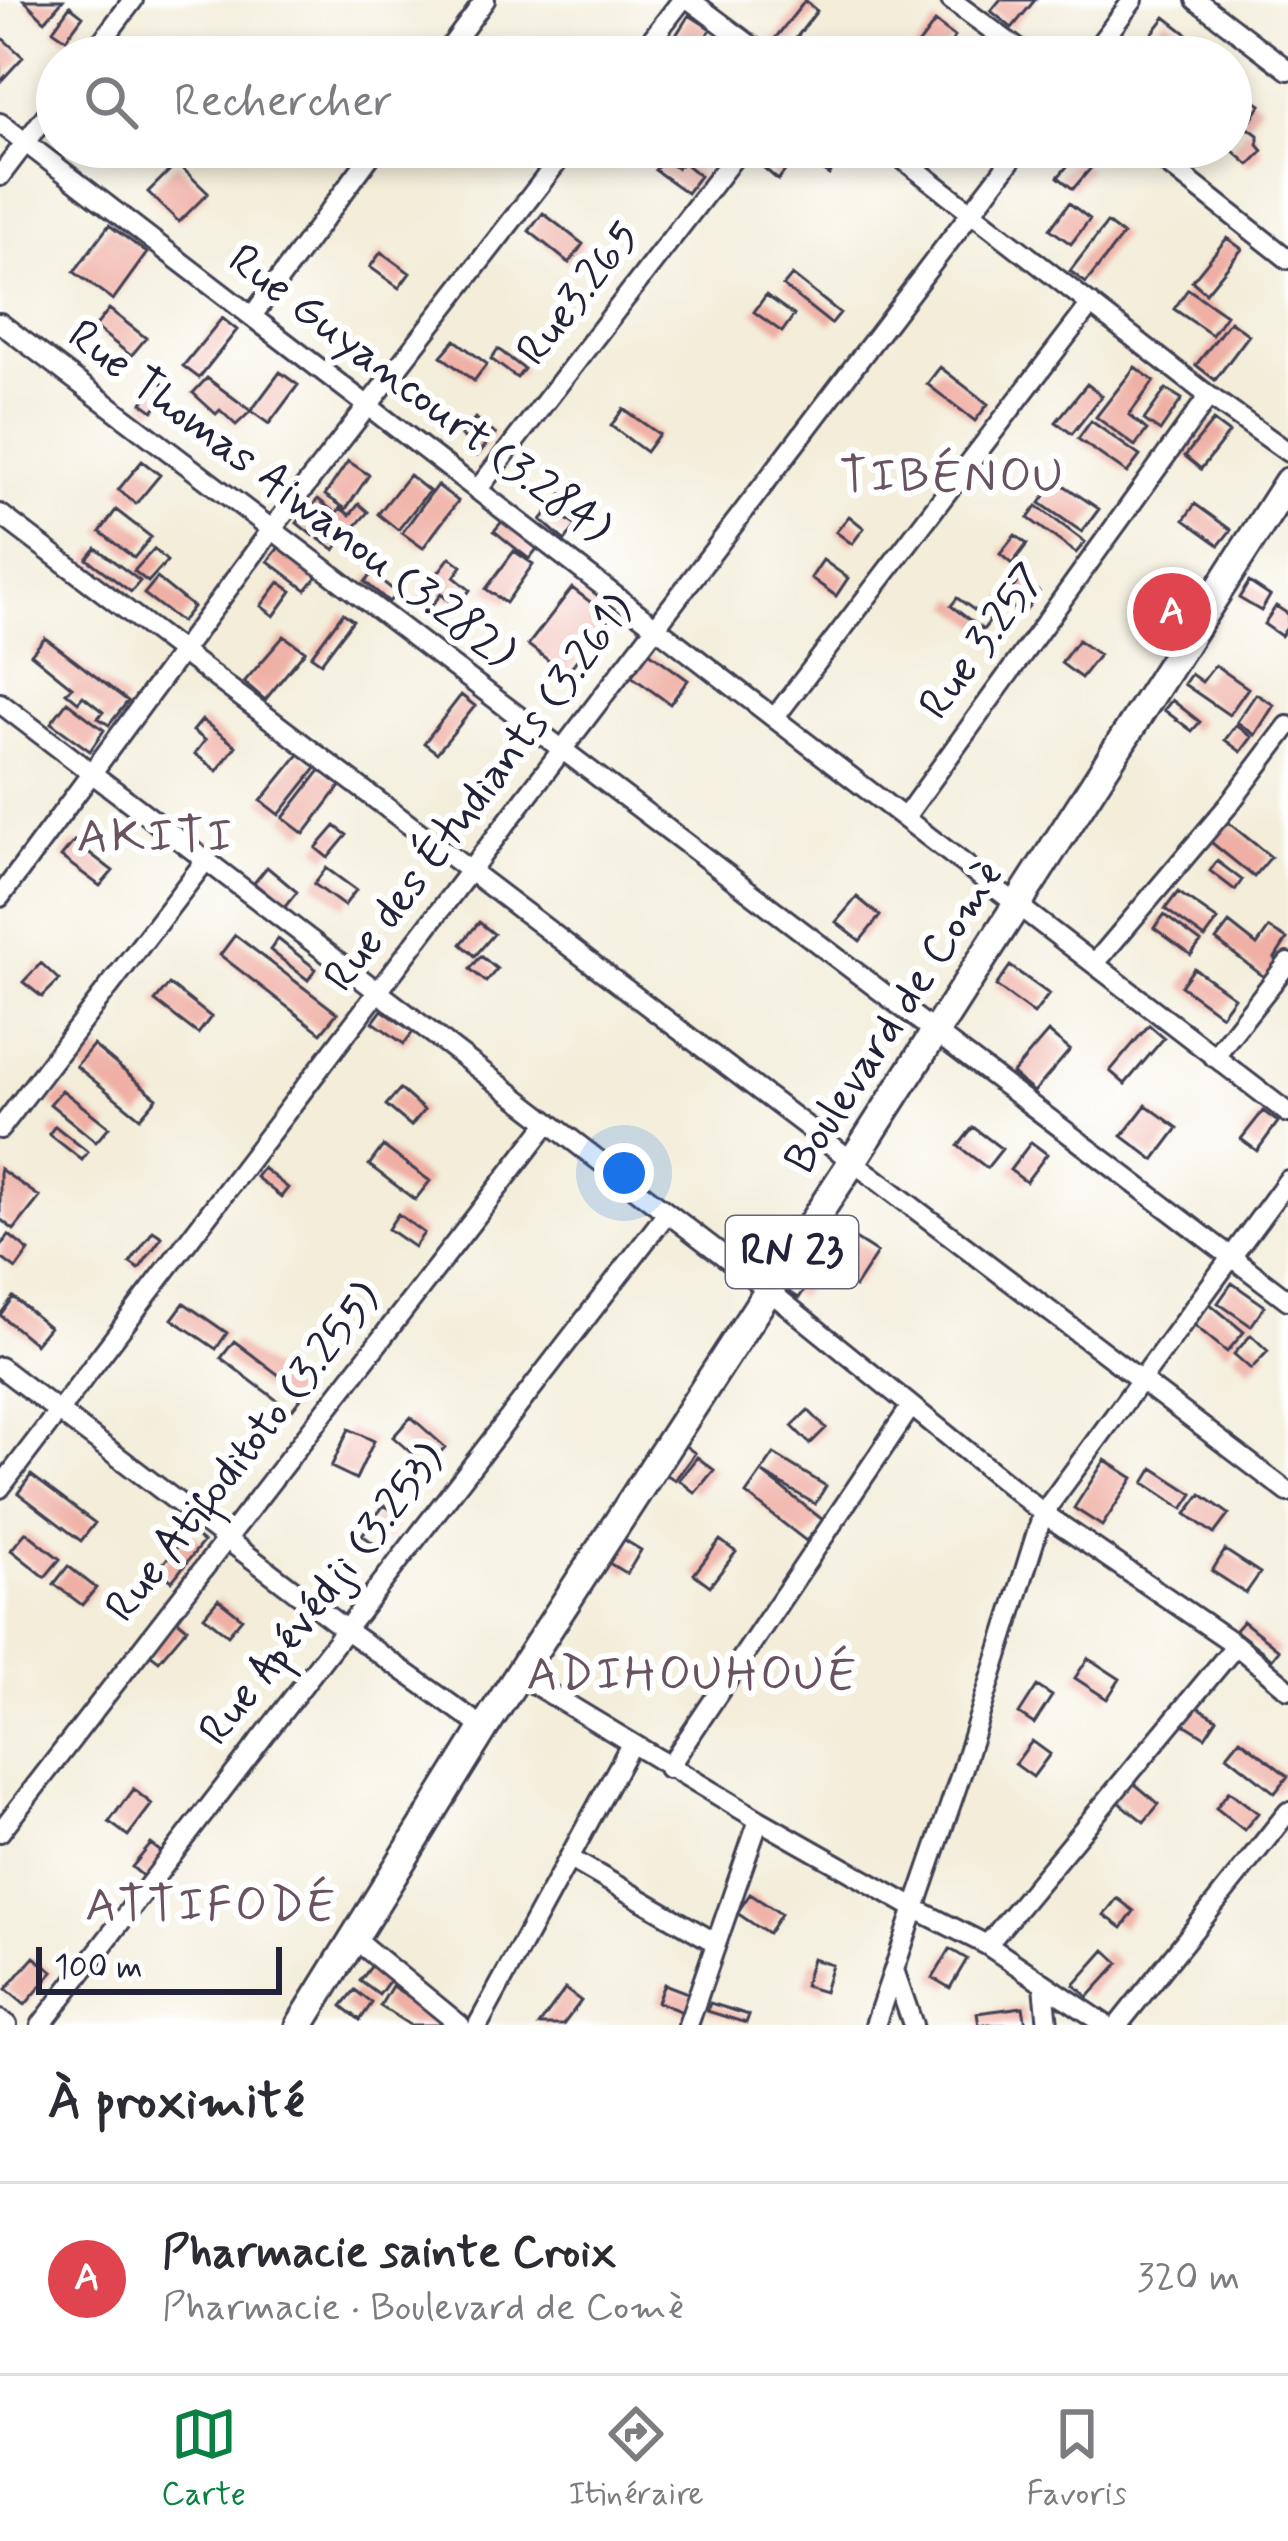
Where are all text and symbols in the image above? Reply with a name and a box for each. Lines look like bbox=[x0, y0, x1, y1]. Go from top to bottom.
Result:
search box bbox=[36, 36, 1252, 168]
icon: search bbox=[78, 69, 144, 135]
text: Rechercher bbox=[174, 73, 393, 132]
street label: Rue3.265 bbox=[504, 209, 654, 379]
street label: Rue Guyancourt (3.284) bbox=[215, 231, 623, 559]
street label: Rue Thomas Aiwanou (3.282) bbox=[55, 307, 527, 683]
district label: TIBÉNOU bbox=[840, 446, 1066, 509]
street label: Rue 3.257 bbox=[906, 552, 1060, 732]
pin: A bbox=[1133, 567, 1211, 657]
street label: Rue des Étudiants (3.261) bbox=[310, 583, 649, 1005]
district label: AKITI bbox=[77, 806, 235, 869]
street label: Boulevard de Comè bbox=[772, 850, 1018, 1186]
your location bbox=[594, 1143, 654, 1203]
road number: RN 23 bbox=[726, 1216, 858, 1288]
street label: Rue Atifoditoto (3.255) bbox=[93, 1271, 398, 1637]
street label: Rue Apévédji (3.253) bbox=[187, 1432, 462, 1760]
district label: ADIHOUHOUÉ bbox=[527, 1644, 859, 1707]
district label: ATTIFODÉ bbox=[85, 1875, 339, 1938]
scale bar bbox=[36, 1941, 282, 1994]
text: 100 m bbox=[54, 1946, 143, 1990]
text: À proximité bbox=[48, 2070, 304, 2136]
text: Pharmacie sainte Croix bbox=[162, 2224, 616, 2283]
text: A bbox=[74, 2253, 100, 2304]
text: 320 m bbox=[1137, 2253, 1240, 2304]
text: Pharmacie · Boulevard de Comè bbox=[162, 2283, 684, 2334]
tab: Carte bbox=[161, 2401, 246, 2517]
tab: Itinéraire bbox=[568, 2401, 704, 2517]
tab: Favoris bbox=[1027, 2401, 1127, 2517]

